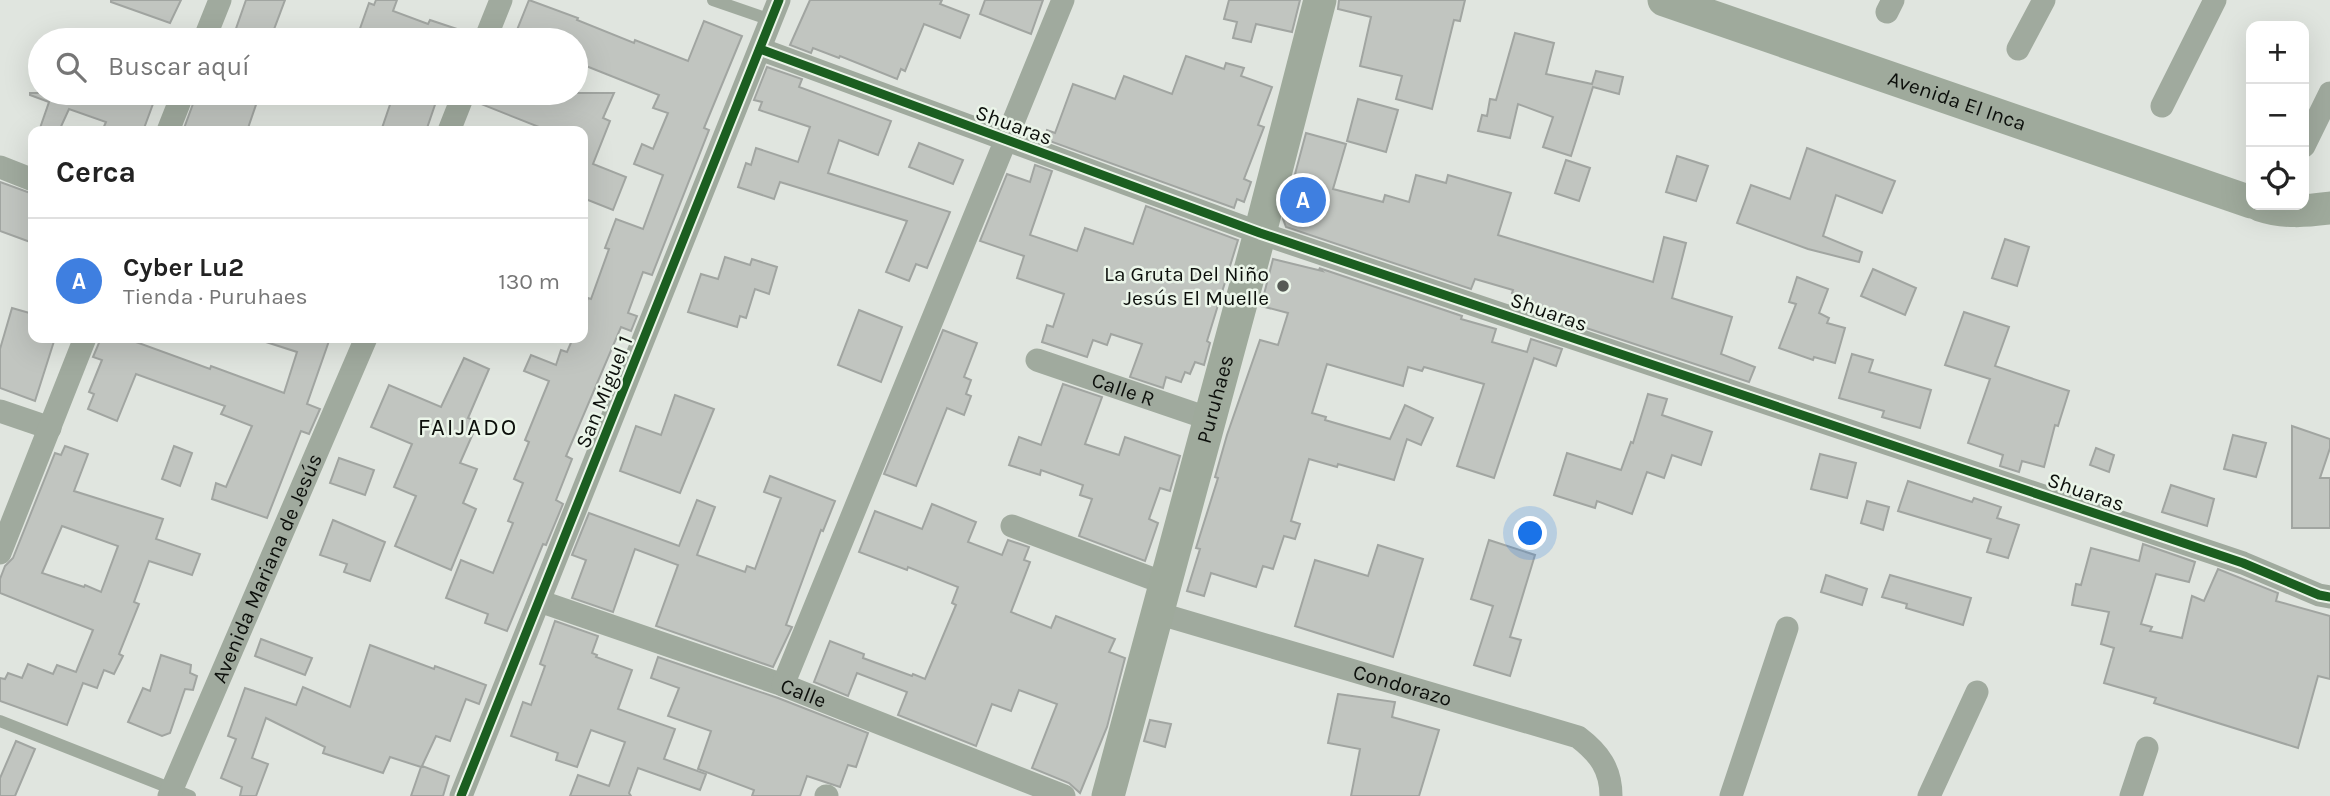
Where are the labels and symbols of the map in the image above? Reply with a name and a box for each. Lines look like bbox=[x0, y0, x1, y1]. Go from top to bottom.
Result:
street label: Avenida El Inca bbox=[1885, 66, 2029, 136]
street label: Shuaras bbox=[972, 100, 1056, 150]
pin: A bbox=[1280, 174, 1326, 226]
place label: La Gruta Del Niño Jesús El Muelle bbox=[1104, 262, 1269, 310]
marker: La Gruta Del Niño Jesús El Muelle bbox=[1275, 278, 1291, 294]
street label: Shuaras bbox=[1507, 288, 1591, 336]
street label: San Miguel 1 bbox=[571, 332, 637, 452]
street label: Puruhaes bbox=[1192, 352, 1239, 446]
street label: Calle R bbox=[1089, 368, 1158, 411]
district label: FAIJADO bbox=[418, 413, 518, 441]
street label: Avenida Mariana de Jesús bbox=[207, 450, 327, 687]
street label: Shuaras bbox=[2044, 468, 2128, 516]
your location bbox=[1513, 516, 1547, 550]
street label: Condorazo bbox=[1350, 659, 1455, 711]
street label: Calle bbox=[777, 673, 830, 713]

